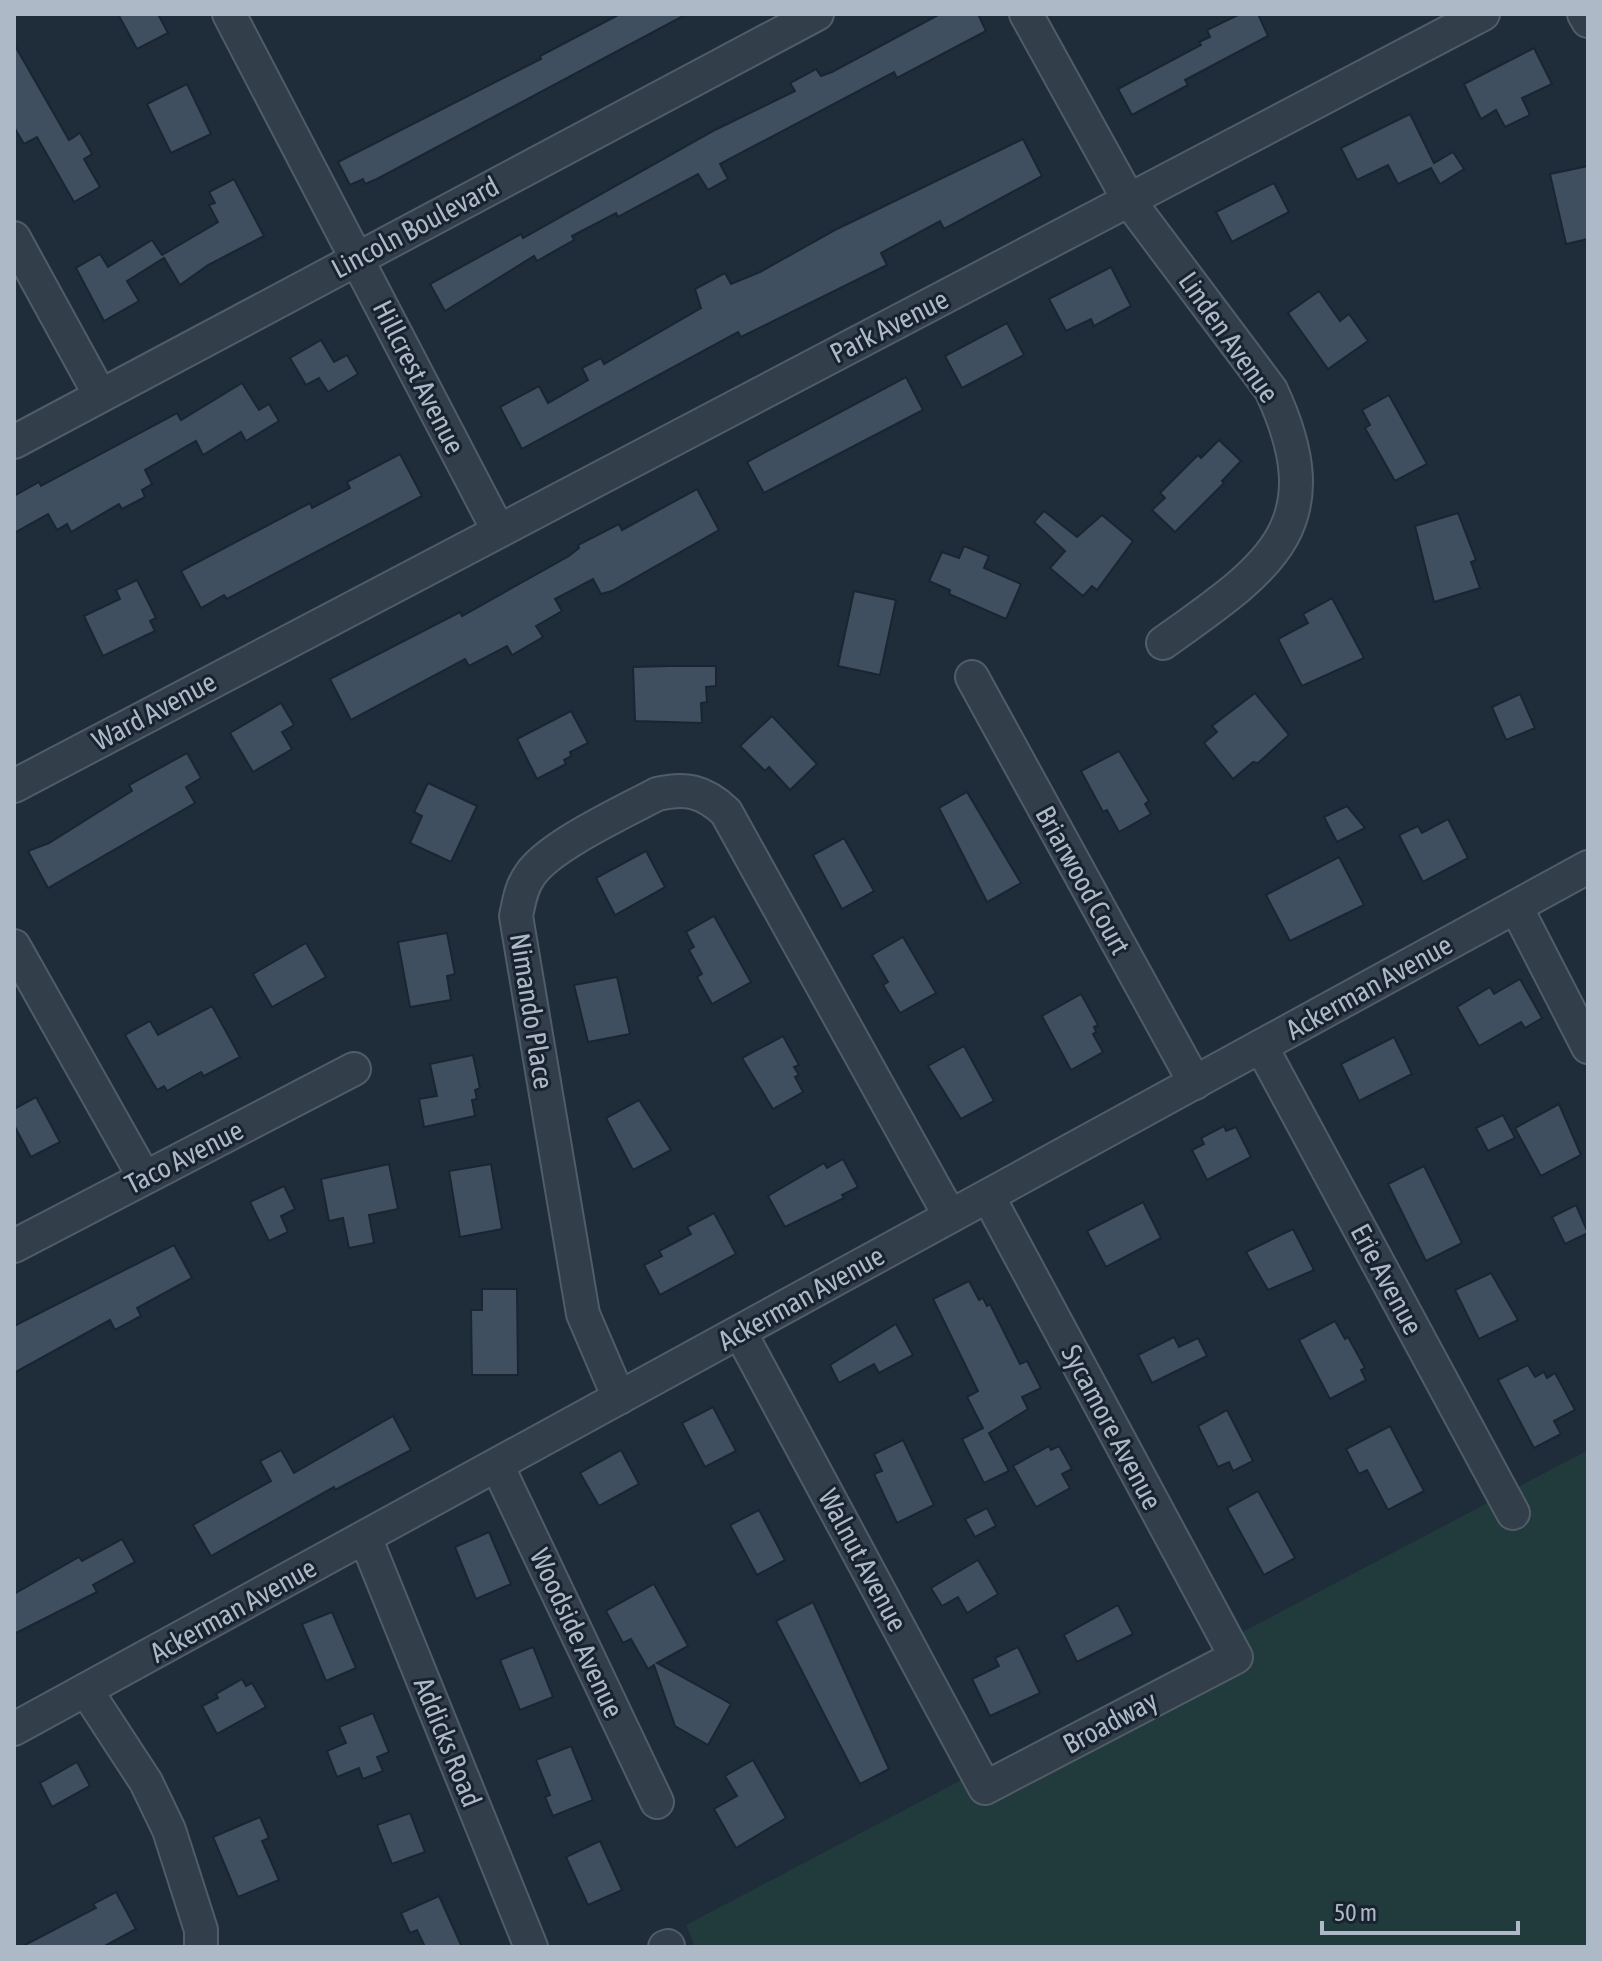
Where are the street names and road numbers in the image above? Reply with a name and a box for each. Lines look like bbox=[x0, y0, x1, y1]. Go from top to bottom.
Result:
street label: Lincoln Boulevard bbox=[326, 170, 504, 284]
street label: Linden Avenue bbox=[1172, 266, 1286, 408]
street label: Park Avenue bbox=[825, 283, 953, 369]
street label: Hillcrest Avenue bbox=[367, 295, 471, 459]
street label: Ward Avenue bbox=[87, 665, 221, 757]
street label: Briarwood Court bbox=[1029, 800, 1137, 960]
street label: Ackerman Avenue bbox=[1280, 928, 1458, 1046]
street label: Nimando Place bbox=[504, 931, 560, 1091]
street label: Taco Avenue bbox=[120, 1114, 248, 1200]
street label: Erie Avenue bbox=[1345, 1218, 1429, 1340]
street label: Ackerman Avenue bbox=[712, 1239, 890, 1357]
street label: Sycamore Avenue bbox=[1055, 1339, 1169, 1515]
street label: Walnut Avenue bbox=[812, 1483, 914, 1637]
street label: Woodside Avenue bbox=[524, 1543, 630, 1723]
street label: Ackerman Avenue bbox=[144, 1551, 322, 1669]
street label: Addicks Road bbox=[408, 1673, 488, 1811]
street label: Broadway bbox=[1057, 1684, 1163, 1760]

